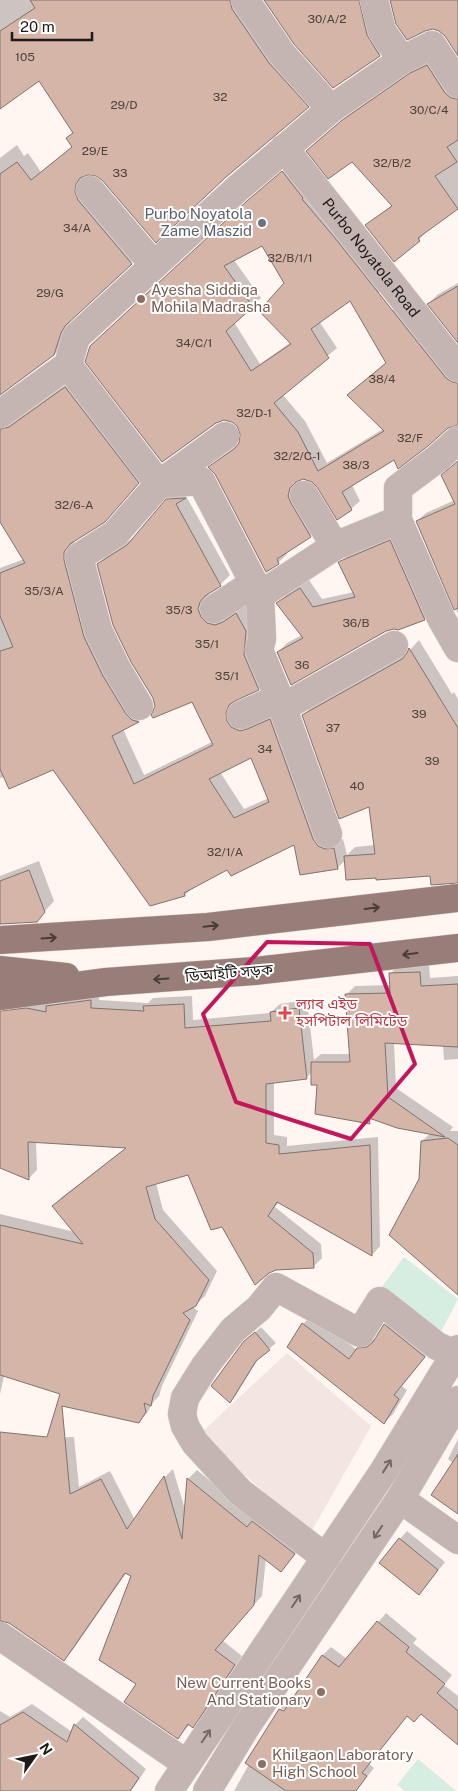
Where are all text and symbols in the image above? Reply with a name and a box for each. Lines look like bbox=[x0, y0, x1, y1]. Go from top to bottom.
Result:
scale bar bbox=[12, 10, 92, 42]
house number: 30/A/2 bbox=[308, 12, 346, 26]
text: 20 m bbox=[20, 18, 55, 35]
house number: 105 bbox=[15, 50, 35, 64]
house number: 32 bbox=[213, 90, 227, 104]
house number: 29/D bbox=[110, 98, 138, 112]
house number: 30/C/4 bbox=[409, 103, 449, 117]
house number: 29/E bbox=[82, 144, 108, 158]
house number: 32/B/2 bbox=[373, 156, 411, 170]
house number: 33 bbox=[112, 166, 128, 180]
street label: Purbo Noyatola Road bbox=[319, 195, 423, 320]
place label: Purbo Noyatola Zame Maszid bbox=[145, 205, 252, 239]
marker: Purbo Noyatola Zame Maszid bbox=[256, 217, 268, 229]
house number: 34/A bbox=[63, 221, 91, 235]
house number: 32/B/1/1 bbox=[267, 251, 313, 265]
place label: Ayesha Siddiqa Mohila Madrasha bbox=[151, 281, 270, 315]
house number: 29/G bbox=[36, 286, 64, 300]
marker: Ayesha Siddiqa Mohila Madrasha bbox=[135, 293, 147, 305]
house number: 34/C/1 bbox=[176, 336, 212, 350]
house number: 38/4 bbox=[369, 372, 396, 386]
house number: 32/D-1 bbox=[236, 406, 272, 420]
house number: 32/F bbox=[397, 431, 423, 445]
house number: 32/2/C-1 bbox=[273, 449, 321, 463]
house number: 38/3 bbox=[342, 458, 370, 472]
house number: 32/6-A bbox=[54, 498, 94, 512]
house number: 35/3/A bbox=[24, 584, 64, 598]
house number: 35/3 bbox=[165, 603, 193, 617]
house number: 36/B bbox=[342, 616, 370, 630]
house number: 35/1 bbox=[195, 637, 219, 651]
house number: 36 bbox=[295, 658, 309, 672]
house number: 35/1 bbox=[215, 669, 239, 683]
house number: 39 bbox=[412, 707, 426, 721]
house number: 37 bbox=[326, 721, 340, 735]
house number: 34 bbox=[257, 742, 273, 756]
house number: 39 bbox=[425, 754, 439, 768]
house number: 40 bbox=[350, 779, 364, 793]
house number: 32/1/A bbox=[207, 845, 244, 859]
one-way arrow bbox=[364, 903, 380, 913]
one-way arrow bbox=[202, 921, 218, 931]
one-way arrow bbox=[40, 933, 56, 942]
one-way arrow bbox=[402, 949, 418, 959]
street label: ডিআইটি সড়ক bbox=[183, 960, 274, 985]
one-way arrow bbox=[153, 974, 169, 983]
place label: ল্যাব এইড হসপিটাল লিমিটেড bbox=[295, 995, 408, 1029]
marker: ল্যাব এইড হসপিটাল লিমিটেড bbox=[278, 1006, 292, 1020]
one-way arrow bbox=[382, 1459, 392, 1473]
one-way arrow bbox=[373, 1524, 383, 1538]
one-way arrow bbox=[291, 1594, 301, 1608]
place label: New Current Books And Stationary bbox=[176, 1674, 311, 1708]
marker: New Current Books And Stationary bbox=[315, 1686, 327, 1698]
one-way arrow bbox=[201, 1729, 211, 1743]
north arrow bbox=[10, 1731, 60, 1781]
text: N bbox=[36, 1740, 56, 1758]
place label: Khilgaon Laboratory High School bbox=[272, 1746, 414, 1780]
marker: Khilgaon Laboratory High School bbox=[256, 1758, 268, 1770]

